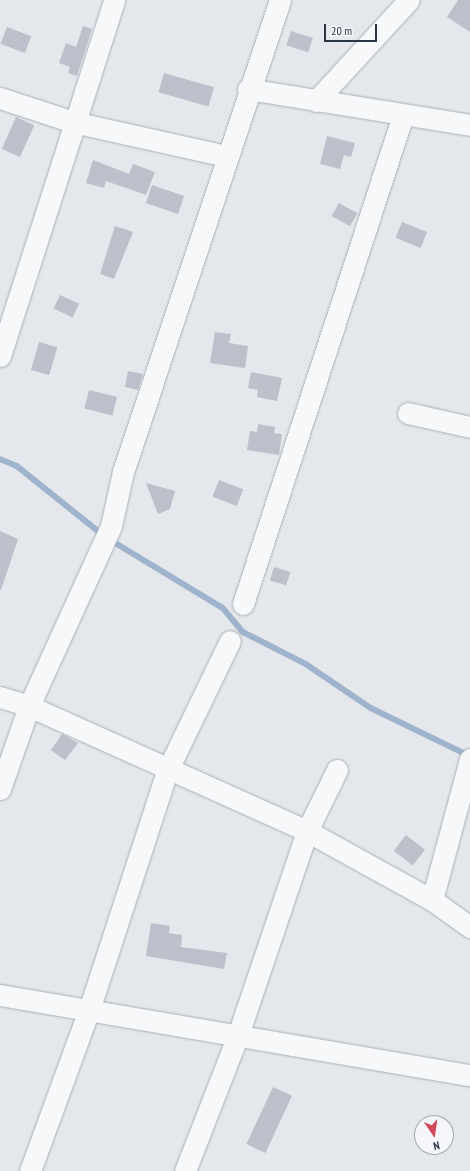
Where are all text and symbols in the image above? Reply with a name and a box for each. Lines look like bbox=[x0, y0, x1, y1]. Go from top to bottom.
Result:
scale bar bbox=[326, 16, 379, 42]
text: 20 m bbox=[331, 23, 352, 38]
north arrow bbox=[414, 1115, 454, 1155]
text: N bbox=[432, 1138, 441, 1153]

